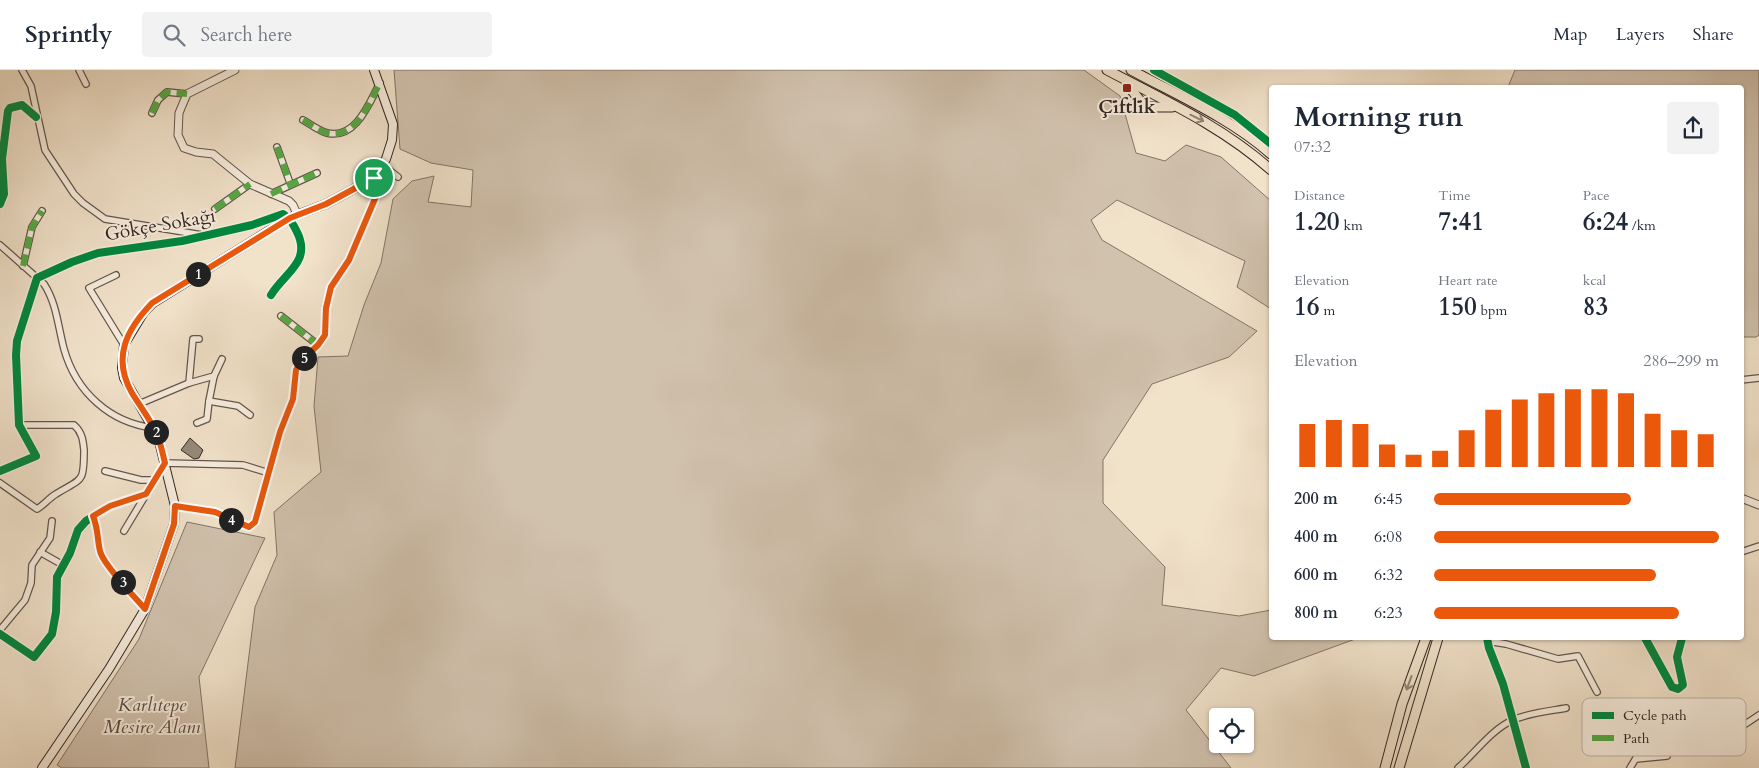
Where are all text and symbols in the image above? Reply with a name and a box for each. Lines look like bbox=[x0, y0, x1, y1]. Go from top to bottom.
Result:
search box bbox=[142, 12, 492, 57]
text: Sprintly bbox=[25, 18, 112, 51]
icon: search bbox=[160, 21, 188, 49]
text: Search here bbox=[200, 22, 292, 48]
text: Map bbox=[1553, 22, 1588, 47]
text: Layers bbox=[1616, 22, 1665, 47]
text: Share bbox=[1693, 22, 1734, 47]
marker: Çi̇ftli̇k bbox=[1121, 82, 1133, 94]
place label: Çi̇ftli̇k bbox=[1098, 94, 1156, 120]
text: Morning run bbox=[1294, 98, 1463, 136]
button: share bbox=[1667, 102, 1719, 154]
one-way arrow bbox=[1189, 113, 1204, 123]
text: 07:32 bbox=[1294, 136, 1331, 158]
pin bbox=[353, 157, 395, 199]
icon: arrive bbox=[360, 164, 388, 192]
text: Distance bbox=[1294, 186, 1345, 205]
text: Time bbox=[1438, 186, 1471, 205]
text: Pace bbox=[1583, 186, 1610, 205]
street label: Gökçe Sokağı bbox=[103, 202, 217, 248]
text: 1.20 bbox=[1294, 205, 1340, 239]
text: 7:41 bbox=[1438, 205, 1484, 239]
text: 6:24 bbox=[1583, 205, 1628, 239]
text: km bbox=[1340, 216, 1363, 235]
text: /km bbox=[1628, 216, 1656, 235]
pin: 1 bbox=[186, 262, 210, 286]
text: 1 bbox=[195, 265, 202, 284]
text: Elevation bbox=[1294, 271, 1350, 290]
text: Heart rate bbox=[1438, 271, 1498, 290]
text: kcal bbox=[1583, 271, 1606, 290]
text: 16 bbox=[1294, 290, 1320, 324]
text: 150 bbox=[1438, 290, 1477, 324]
text: 83 bbox=[1583, 290, 1608, 324]
text: m bbox=[1320, 301, 1335, 320]
text: bpm bbox=[1477, 301, 1507, 320]
pin: 5 bbox=[292, 346, 316, 370]
text: 5 bbox=[301, 349, 308, 368]
text: Elevation bbox=[1294, 350, 1358, 372]
text: 286–299 m bbox=[1643, 350, 1719, 372]
pin: 2 bbox=[144, 420, 168, 444]
text: 2 bbox=[153, 423, 160, 442]
text: 200 m bbox=[1294, 488, 1338, 510]
text: 6:45 bbox=[1374, 488, 1403, 510]
pin: 4 bbox=[218, 508, 244, 532]
text: 4 bbox=[228, 511, 235, 530]
text: 400 m bbox=[1294, 526, 1338, 548]
text: 6:08 bbox=[1374, 526, 1403, 548]
text: 600 m bbox=[1294, 564, 1338, 586]
text: 6:32 bbox=[1374, 564, 1403, 586]
pin: 3 bbox=[110, 570, 136, 594]
text: 3 bbox=[120, 573, 127, 592]
text: 800 m bbox=[1294, 602, 1338, 624]
text: 6:23 bbox=[1374, 602, 1403, 624]
one-way arrow bbox=[1404, 675, 1413, 691]
park label: Karlıtepe Mesire Alanı bbox=[103, 692, 201, 740]
legend bbox=[1582, 698, 1746, 756]
text: Cycle path bbox=[1623, 706, 1687, 725]
map controls bbox=[1209, 708, 1254, 753]
button: locate bbox=[1209, 708, 1254, 753]
text: Path bbox=[1623, 729, 1650, 748]

